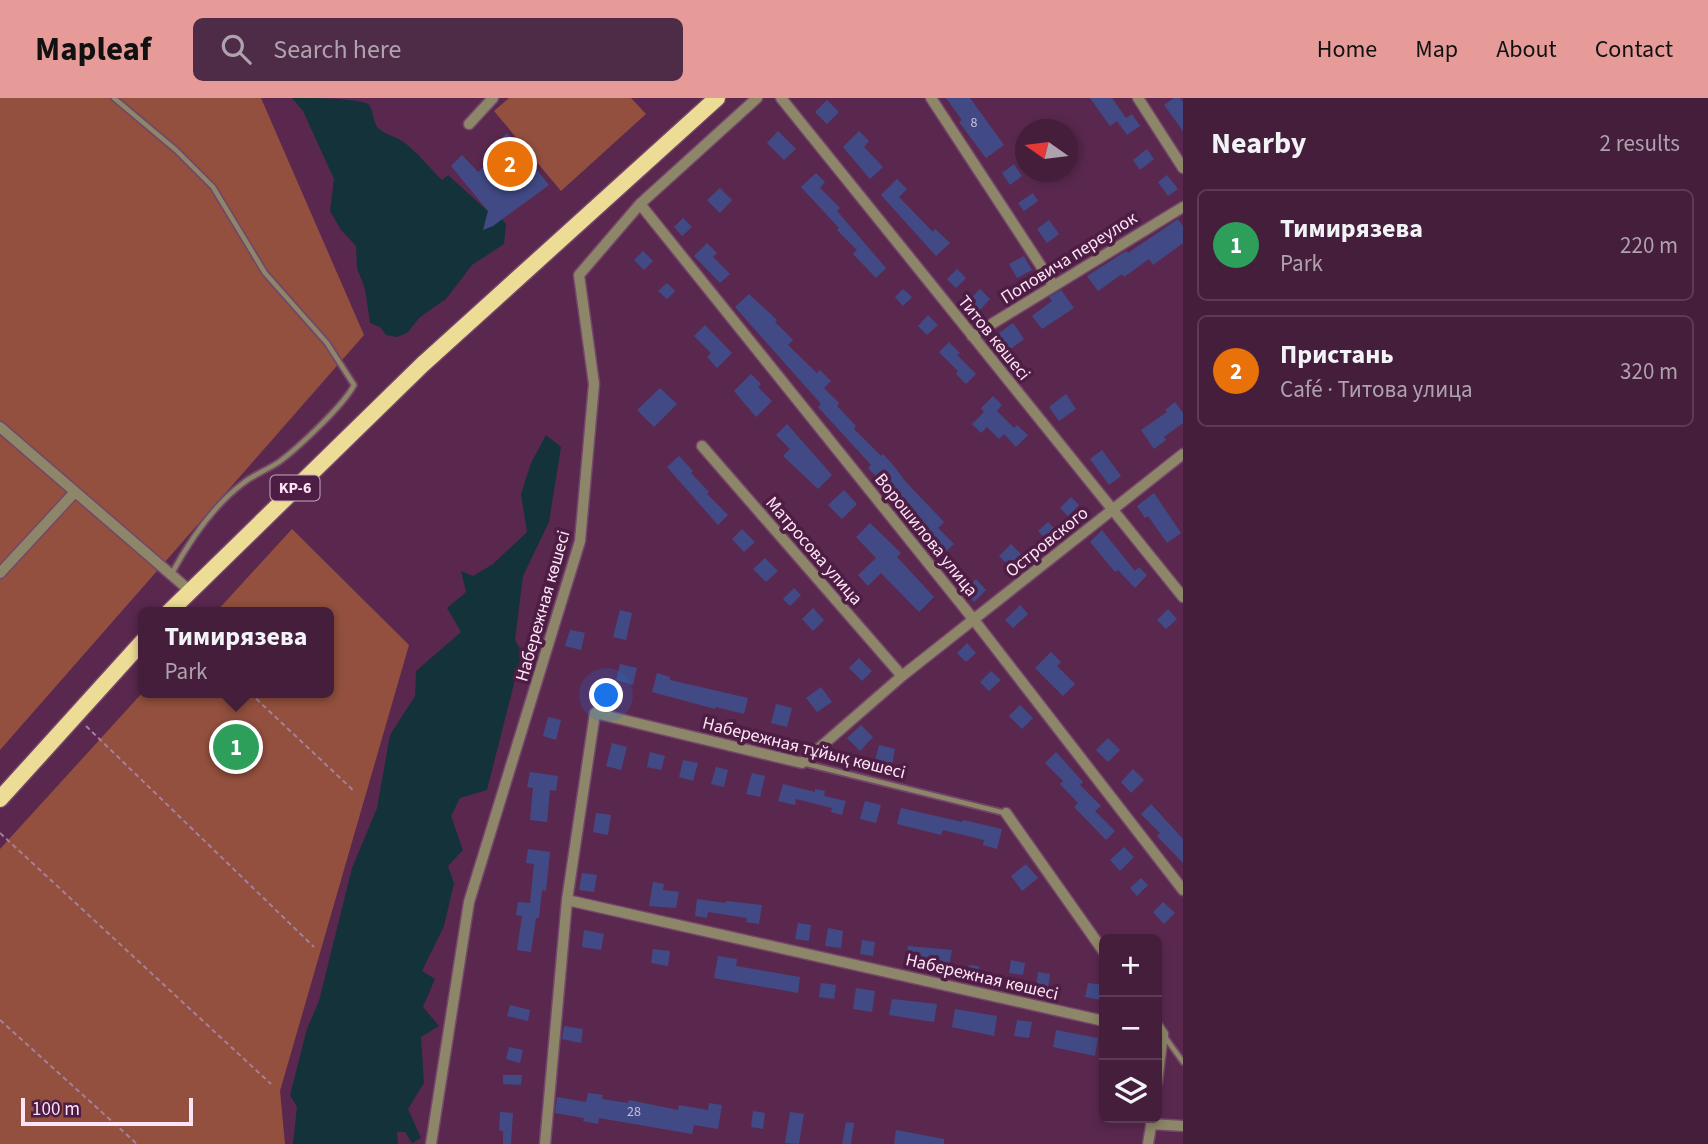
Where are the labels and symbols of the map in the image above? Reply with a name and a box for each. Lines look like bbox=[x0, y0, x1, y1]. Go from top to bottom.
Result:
house number: 8 bbox=[971, 113, 978, 133]
north arrow bbox=[1015, 119, 1078, 182]
pin: 2 bbox=[487, 138, 533, 190]
street label: Поповича переулок bbox=[996, 206, 1142, 310]
street label: Титов көшесі bbox=[952, 290, 1036, 386]
street label: Ворошилова улица bbox=[868, 468, 984, 602]
road number: KP-6 bbox=[270, 476, 320, 500]
street label: Матросова улица bbox=[760, 491, 868, 611]
street label: Островского bbox=[1000, 501, 1094, 583]
street label: Набережная көшесі bbox=[509, 527, 577, 685]
your location bbox=[589, 678, 623, 712]
street label: Набережная тұйық көшесі bbox=[700, 711, 908, 785]
pin: 1 bbox=[213, 721, 259, 773]
street label: Набережная көшесі bbox=[903, 947, 1061, 1007]
scale bar bbox=[21, 1095, 192, 1127]
house number: 28 bbox=[627, 1102, 641, 1122]

